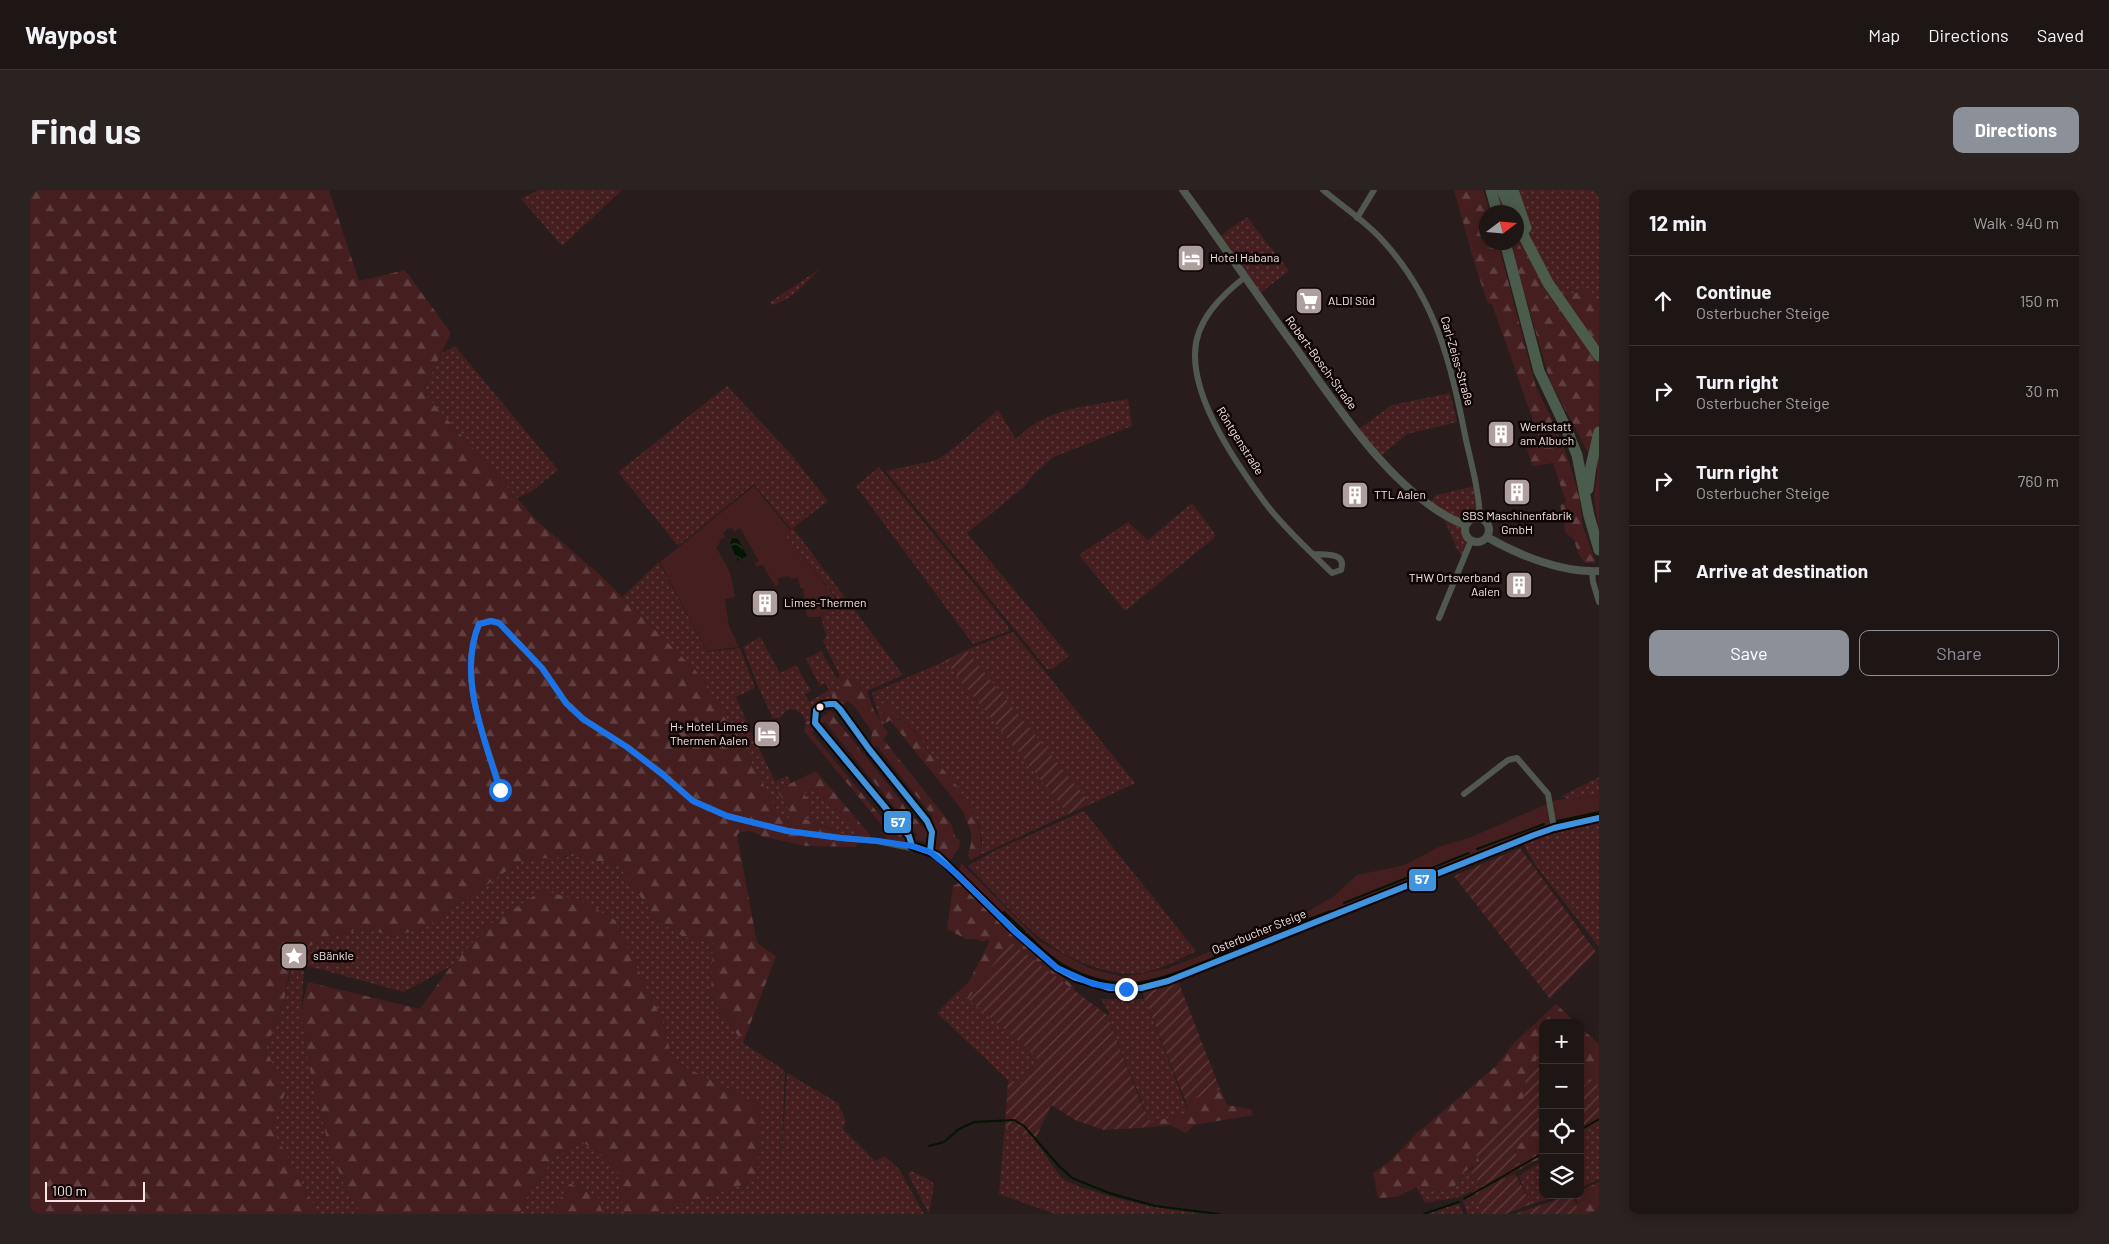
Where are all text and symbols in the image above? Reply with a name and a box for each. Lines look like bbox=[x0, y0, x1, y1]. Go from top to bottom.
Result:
text: Waypost bbox=[25, 20, 117, 49]
text: Map bbox=[1868, 24, 1900, 46]
text: Directions bbox=[1928, 24, 2009, 46]
text: Saved bbox=[2037, 24, 2084, 46]
button: Directions bbox=[1953, 107, 2079, 153]
text: Find us bbox=[30, 109, 141, 151]
north arrow bbox=[1479, 205, 1524, 250]
text: 12 min bbox=[1649, 210, 1707, 235]
text: Walk · 940 m bbox=[1973, 213, 2059, 232]
hotel icon: Hotel Habana bbox=[1176, 243, 1206, 273]
place label: Hotel Habana bbox=[1210, 250, 1279, 264]
text: Continue bbox=[1696, 280, 1772, 303]
supermarket icon: ALDI Süd bbox=[1294, 286, 1324, 316]
icon: ahead bbox=[1649, 287, 1677, 315]
text: 150 m bbox=[2020, 291, 2059, 310]
place label: ALDI Süd bbox=[1328, 293, 1375, 307]
text: Osterbucher Steige bbox=[1696, 303, 1830, 322]
street label: Robert-Bosch-Straße bbox=[1283, 313, 1360, 412]
street label: Carl-Zeiss-Straße bbox=[1439, 314, 1477, 407]
text: Turn right bbox=[1696, 370, 1778, 393]
icon: right bbox=[1649, 377, 1677, 405]
text: 30 m bbox=[2025, 381, 2059, 400]
text: Osterbucher Steige bbox=[1696, 393, 1830, 412]
street label: Röntgenstraße bbox=[1214, 404, 1267, 477]
building icon: Werkstatt am Albuch bbox=[1486, 419, 1516, 449]
place label: Werkstatt am Albuch bbox=[1520, 419, 1574, 447]
text: Turn right bbox=[1696, 460, 1778, 483]
icon: right bbox=[1649, 467, 1677, 495]
text: 760 m bbox=[2018, 471, 2059, 490]
building icon: SBS Maschinenfabrik GmbH bbox=[1502, 477, 1532, 507]
building icon: TTL Aalen bbox=[1340, 480, 1370, 510]
text: Osterbucher Steige bbox=[1696, 483, 1830, 502]
place label: TTL Aalen bbox=[1374, 487, 1426, 501]
place label: SBS Maschinenfabrik GmbH bbox=[1462, 508, 1572, 536]
icon: arrive bbox=[1649, 557, 1677, 585]
text: Arrive at destination bbox=[1696, 559, 1868, 582]
place label: THW Ortsverband Aalen bbox=[1409, 570, 1500, 598]
building icon: THW Ortsverband Aalen bbox=[1504, 570, 1534, 600]
building icon: Limes-Thermen bbox=[750, 588, 780, 618]
place label: Limes-Thermen bbox=[784, 595, 867, 609]
button: Save bbox=[1649, 630, 1849, 676]
button: Share bbox=[1859, 630, 2059, 676]
unlabelled marker bbox=[815, 702, 825, 712]
place label: H+ Hotel Limes Thermen Aalen bbox=[670, 719, 748, 747]
hotel icon: H+ Hotel Limes Thermen Aalen bbox=[752, 719, 782, 749]
route start bbox=[489, 779, 512, 802]
line badge: 57 bbox=[883, 810, 912, 834]
text: 57 bbox=[891, 813, 905, 830]
line badge: 57 bbox=[1408, 868, 1437, 892]
text: 57 bbox=[1415, 870, 1429, 887]
street label: Osterbucher Steige bbox=[1209, 906, 1308, 956]
place icon: sBänkle bbox=[279, 941, 309, 971]
place label: sBänkle bbox=[313, 948, 354, 962]
route end bbox=[1115, 978, 1138, 1001]
map controls bbox=[1539, 1019, 1584, 1199]
button: + bbox=[1539, 1019, 1584, 1064]
button: − bbox=[1539, 1064, 1584, 1109]
button: locate bbox=[1539, 1109, 1584, 1154]
button: layers bbox=[1539, 1154, 1584, 1199]
scale bar bbox=[45, 1179, 145, 1202]
text: 100 m bbox=[52, 1182, 87, 1199]

